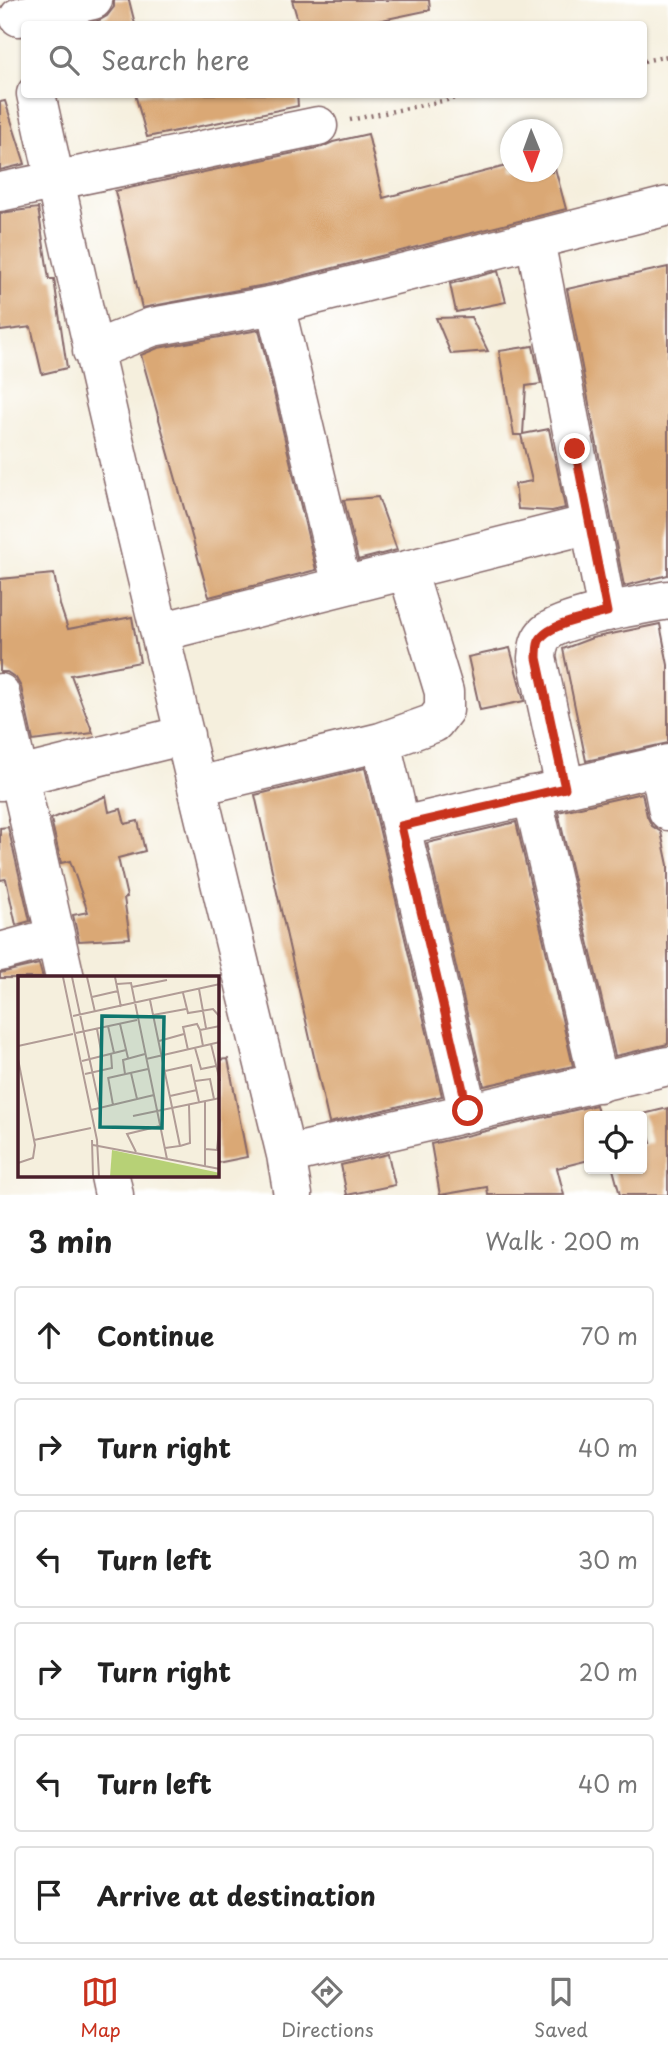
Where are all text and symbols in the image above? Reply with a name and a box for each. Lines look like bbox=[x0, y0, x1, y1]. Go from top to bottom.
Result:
search box bbox=[21, 21, 647, 98]
text: Search here bbox=[101, 40, 250, 79]
icon: search bbox=[45, 41, 83, 79]
north arrow bbox=[500, 119, 563, 182]
route end bbox=[559, 433, 590, 464]
inset map bbox=[18, 976, 219, 1178]
route start bbox=[452, 1095, 483, 1126]
map controls bbox=[584, 1111, 647, 1174]
button: locate bbox=[584, 1111, 647, 1174]
text: 3 min bbox=[28, 1218, 113, 1263]
text: Walk · 200 m bbox=[485, 1223, 640, 1258]
icon: ahead bbox=[30, 1316, 68, 1354]
text: Continue bbox=[97, 1316, 214, 1355]
text: 70 m bbox=[580, 1318, 638, 1353]
icon: right bbox=[30, 1428, 68, 1466]
text: Turn right bbox=[97, 1428, 231, 1467]
text: 40 m bbox=[578, 1430, 638, 1465]
icon: left bbox=[30, 1540, 68, 1578]
text: Turn left bbox=[97, 1540, 212, 1579]
text: 30 m bbox=[577, 1542, 638, 1577]
icon: right bbox=[30, 1652, 68, 1690]
text: Turn right bbox=[97, 1652, 231, 1691]
text: 20 m bbox=[579, 1654, 638, 1689]
icon: left bbox=[30, 1764, 68, 1802]
text: Turn left bbox=[97, 1764, 212, 1803]
text: 40 m bbox=[578, 1766, 638, 1801]
icon: arrive bbox=[30, 1876, 68, 1914]
text: Arrive at destination bbox=[97, 1876, 376, 1915]
tab: Map bbox=[80, 1973, 121, 2043]
tab: Directions bbox=[281, 1973, 374, 2043]
tab: Saved bbox=[534, 1973, 588, 2043]

